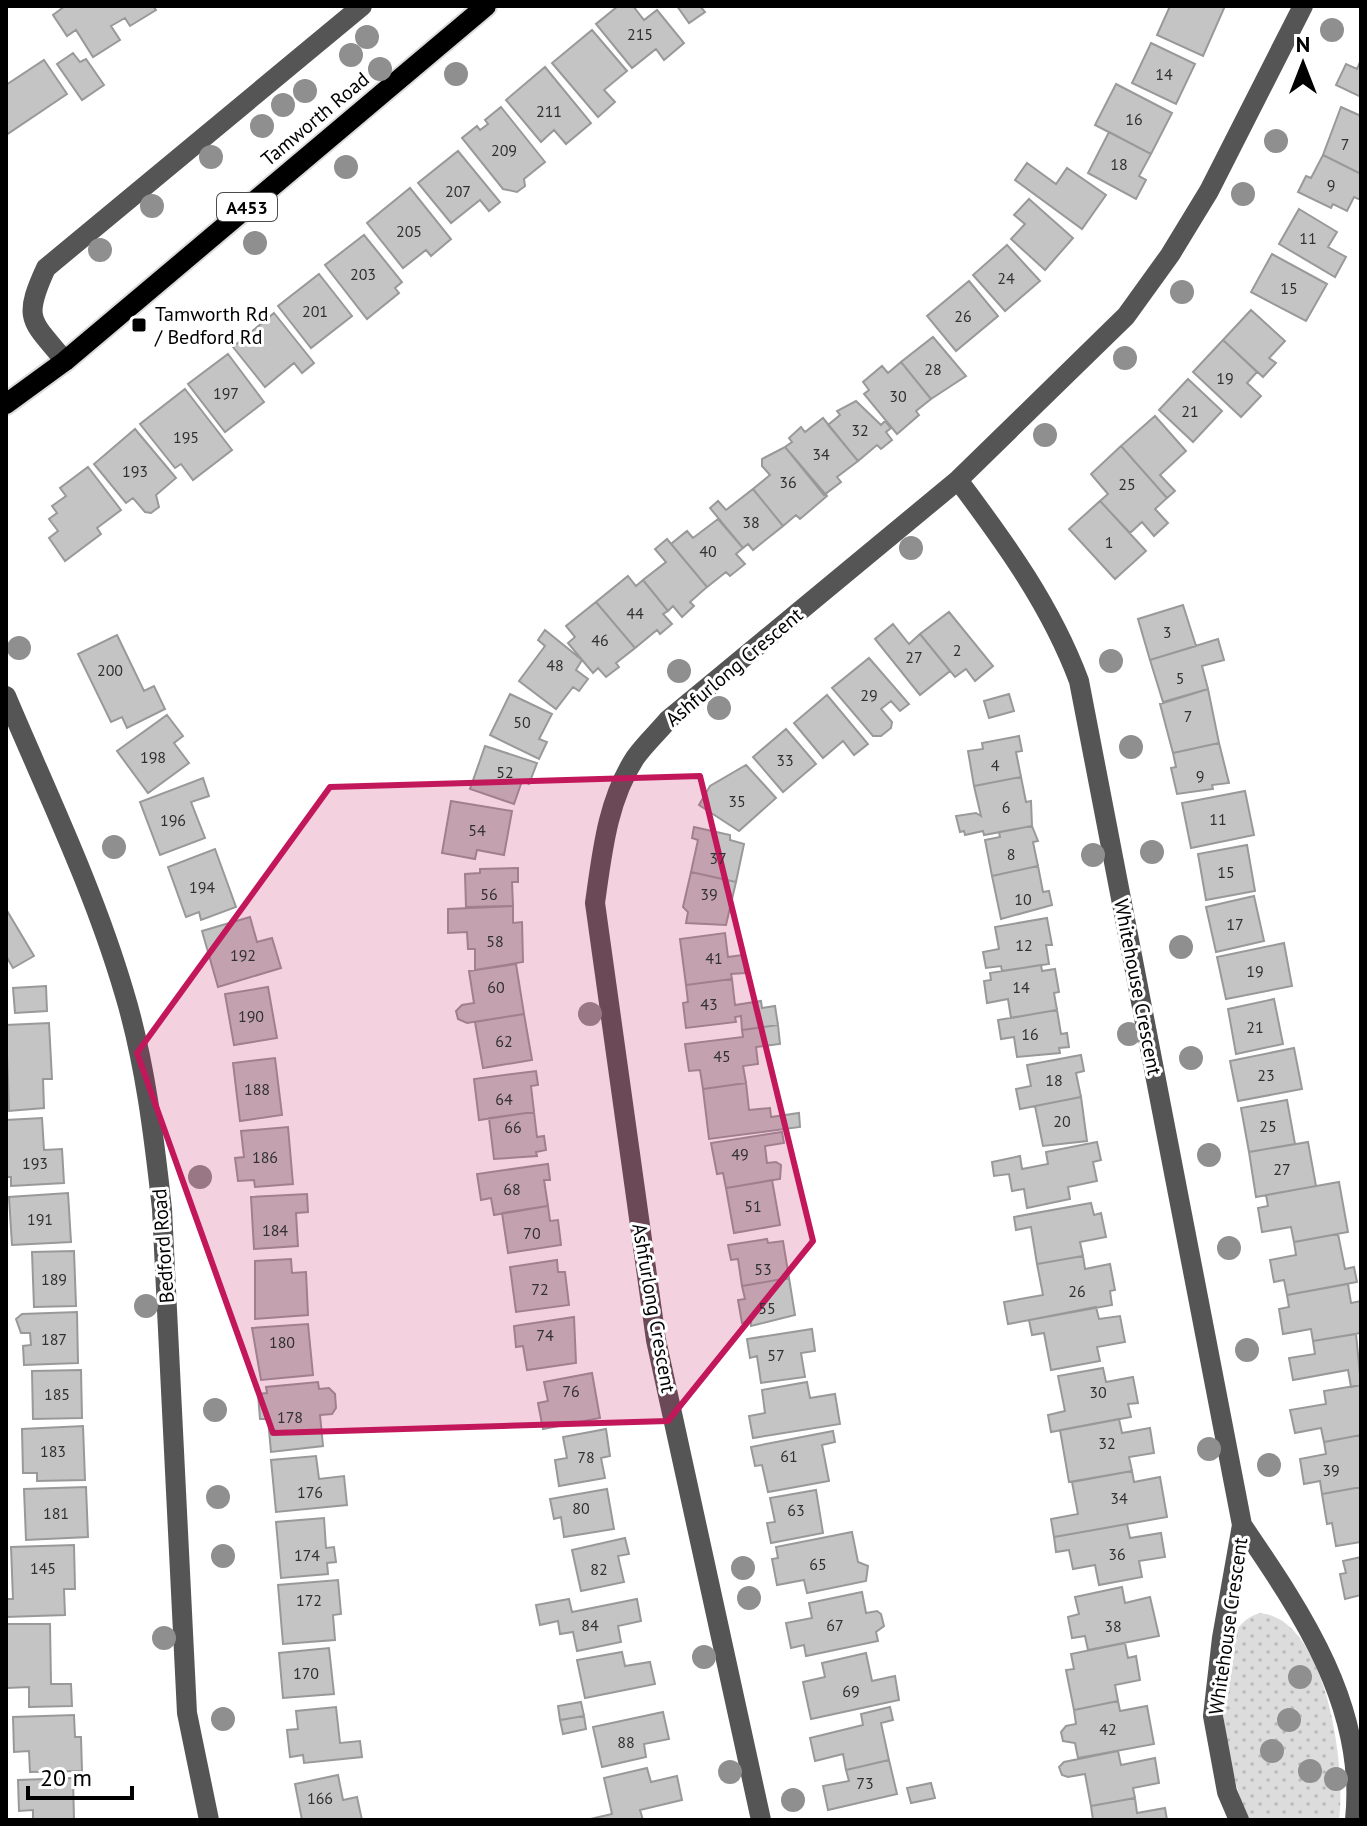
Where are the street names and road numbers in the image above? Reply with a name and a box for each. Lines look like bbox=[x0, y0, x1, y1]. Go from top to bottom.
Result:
street label: Tamworth Road bbox=[256, 66, 374, 172]
road number: A453 bbox=[217, 193, 277, 221]
street label: Ashfurlong Crescent bbox=[660, 602, 808, 732]
street label: Whitehouse Crescent bbox=[1108, 897, 1168, 1077]
street label: Bedford Road bbox=[146, 1188, 180, 1304]
street label: Ashfurlong Crescent bbox=[626, 1221, 682, 1395]
street label: Whitehouse Crescent bbox=[1203, 1535, 1253, 1716]

